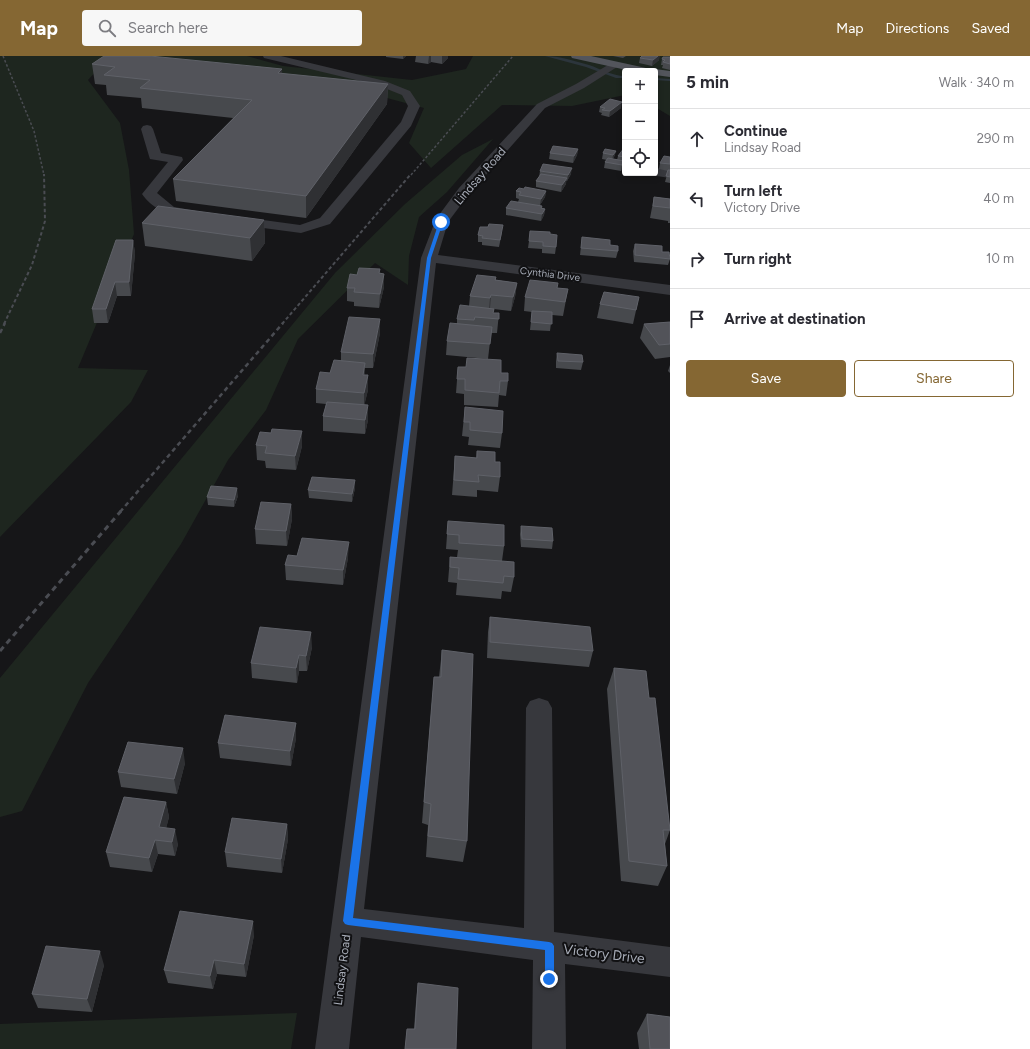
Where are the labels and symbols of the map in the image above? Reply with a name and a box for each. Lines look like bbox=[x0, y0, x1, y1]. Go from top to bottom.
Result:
street label: Lindsay Road bbox=[451, 145, 509, 207]
route start bbox=[432, 213, 450, 231]
street label: Cynthia Drive bbox=[519, 264, 581, 284]
street label: Lindsay Road bbox=[331, 934, 353, 1006]
street label: Victory Drive bbox=[562, 941, 646, 967]
route end bbox=[540, 970, 558, 988]

